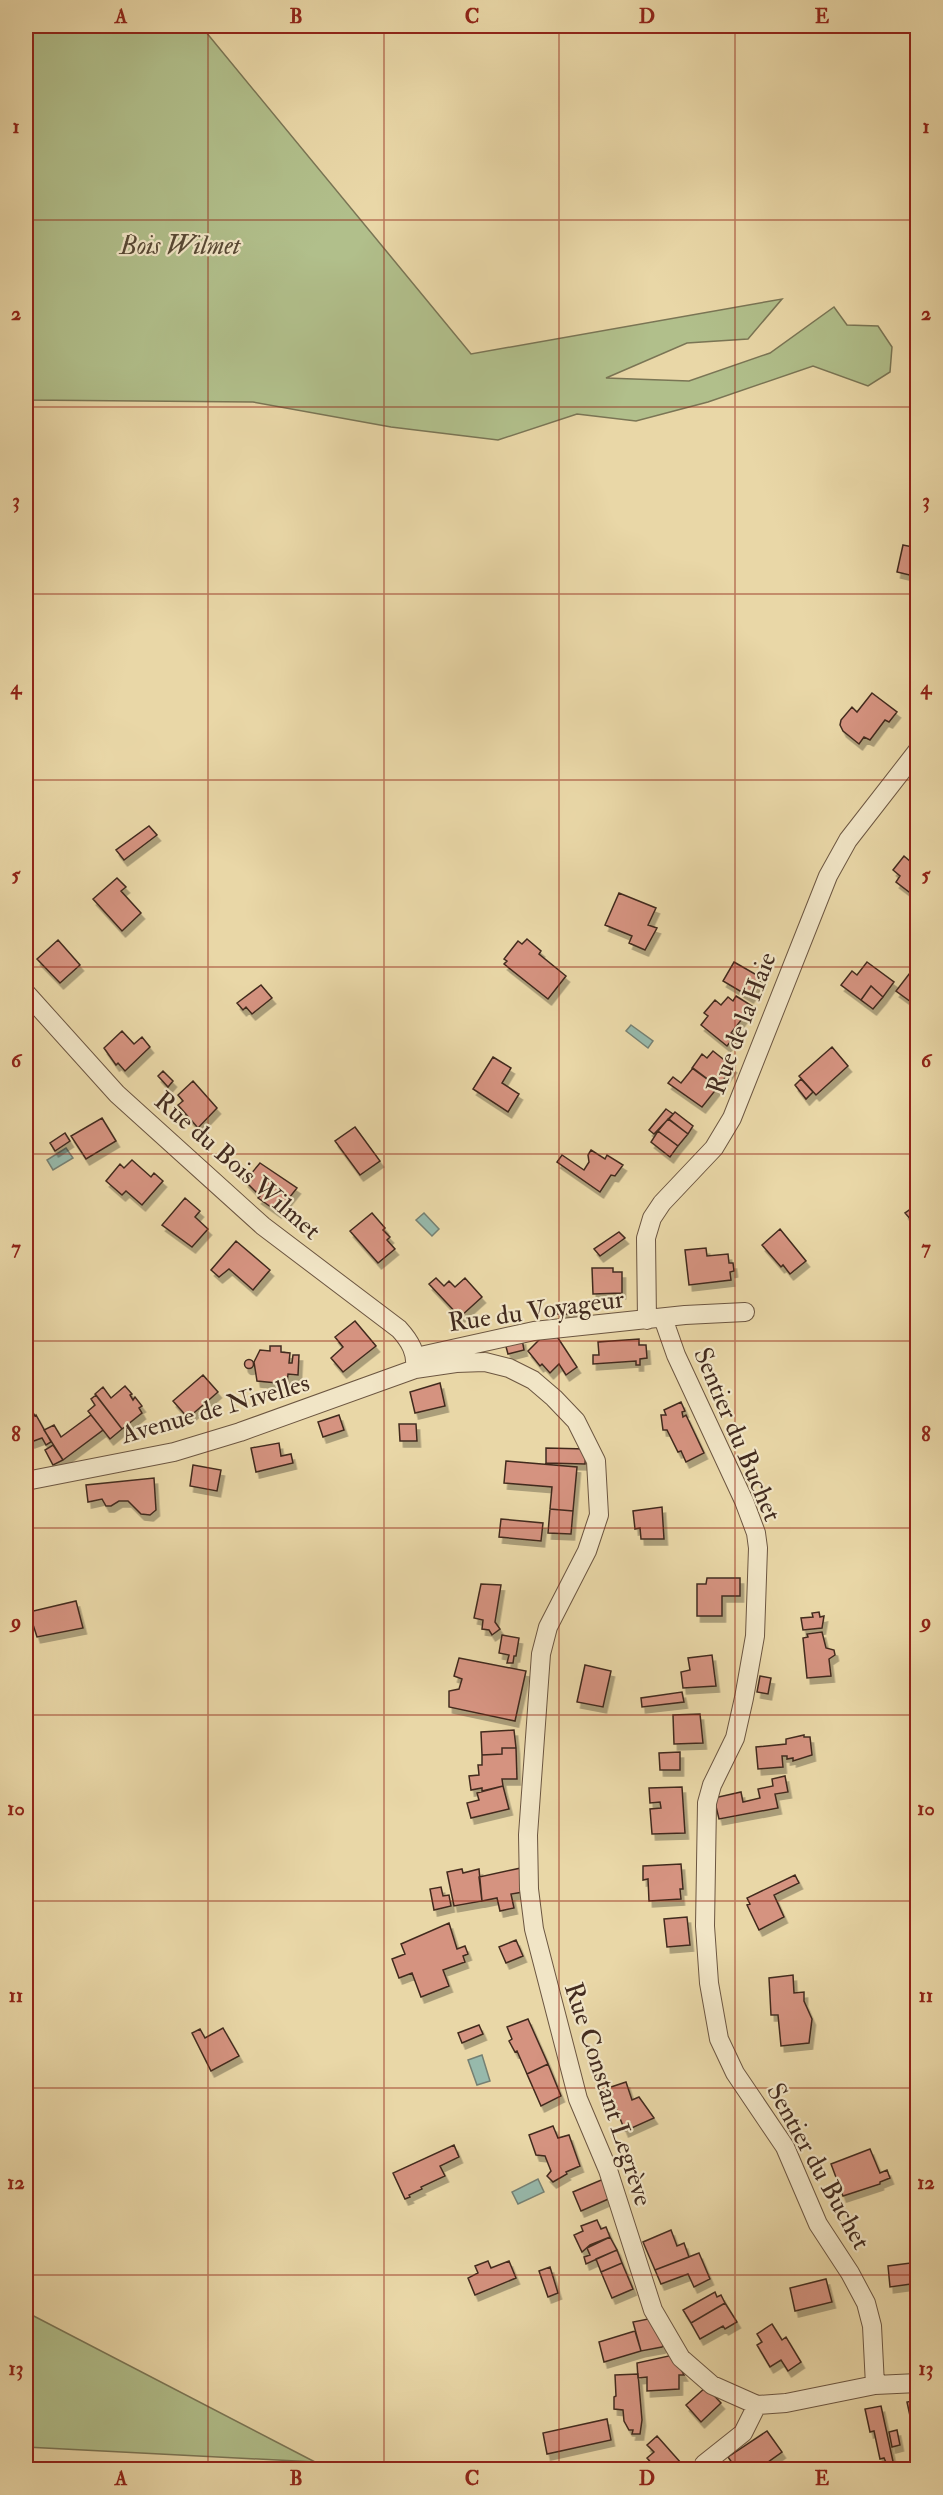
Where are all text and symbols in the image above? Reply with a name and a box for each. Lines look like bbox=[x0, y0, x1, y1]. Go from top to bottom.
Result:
text: A bbox=[114, 4, 128, 29]
text: B bbox=[289, 4, 303, 29]
text: C bbox=[465, 4, 479, 29]
text: D bbox=[639, 4, 655, 29]
text: E bbox=[815, 4, 830, 29]
text: 1 bbox=[12, 114, 20, 139]
text: 1 bbox=[922, 114, 930, 139]
park label: Bois Wilmet bbox=[118, 230, 242, 262]
text: 2 bbox=[11, 301, 21, 326]
text: 2 bbox=[921, 301, 931, 326]
text: 3 bbox=[12, 488, 20, 513]
text: 3 bbox=[922, 488, 930, 513]
text: 4 bbox=[10, 675, 23, 700]
text: 4 bbox=[920, 675, 933, 700]
text: 5 bbox=[12, 862, 22, 887]
text: 5 bbox=[922, 862, 932, 887]
street label: Rue de la Haie bbox=[700, 948, 784, 1099]
text: 6 bbox=[11, 1048, 23, 1073]
text: 6 bbox=[921, 1048, 933, 1073]
street label: Rue du Bois Wilmet bbox=[148, 1085, 327, 1247]
text: 7 bbox=[11, 1235, 21, 1260]
text: 7 bbox=[921, 1235, 931, 1260]
street label: Rue du Voyageur bbox=[446, 1283, 626, 1339]
street label: Sentier du Buchet bbox=[686, 1343, 788, 1526]
street label: Avenue de Nivelles bbox=[116, 1367, 313, 1451]
text: 8 bbox=[11, 1422, 21, 1447]
text: 8 bbox=[921, 1422, 931, 1447]
text: 9 bbox=[9, 1609, 21, 1634]
text: 9 bbox=[919, 1609, 931, 1634]
text: 10 bbox=[7, 1796, 25, 1821]
text: 10 bbox=[917, 1796, 935, 1821]
street label: Rue Constant Legrève bbox=[557, 1979, 659, 2210]
text: 11 bbox=[9, 1983, 23, 2008]
text: 11 bbox=[919, 1983, 933, 2008]
street label: Sentier du Buchet bbox=[759, 2078, 877, 2255]
text: 12 bbox=[7, 2170, 25, 2195]
text: 12 bbox=[917, 2170, 935, 2195]
text: 13 bbox=[9, 2356, 23, 2381]
text: 13 bbox=[919, 2356, 933, 2381]
text: A bbox=[114, 2466, 128, 2491]
text: B bbox=[289, 2466, 303, 2491]
text: C bbox=[465, 2466, 479, 2491]
text: D bbox=[639, 2466, 655, 2491]
text: E bbox=[815, 2466, 830, 2491]

